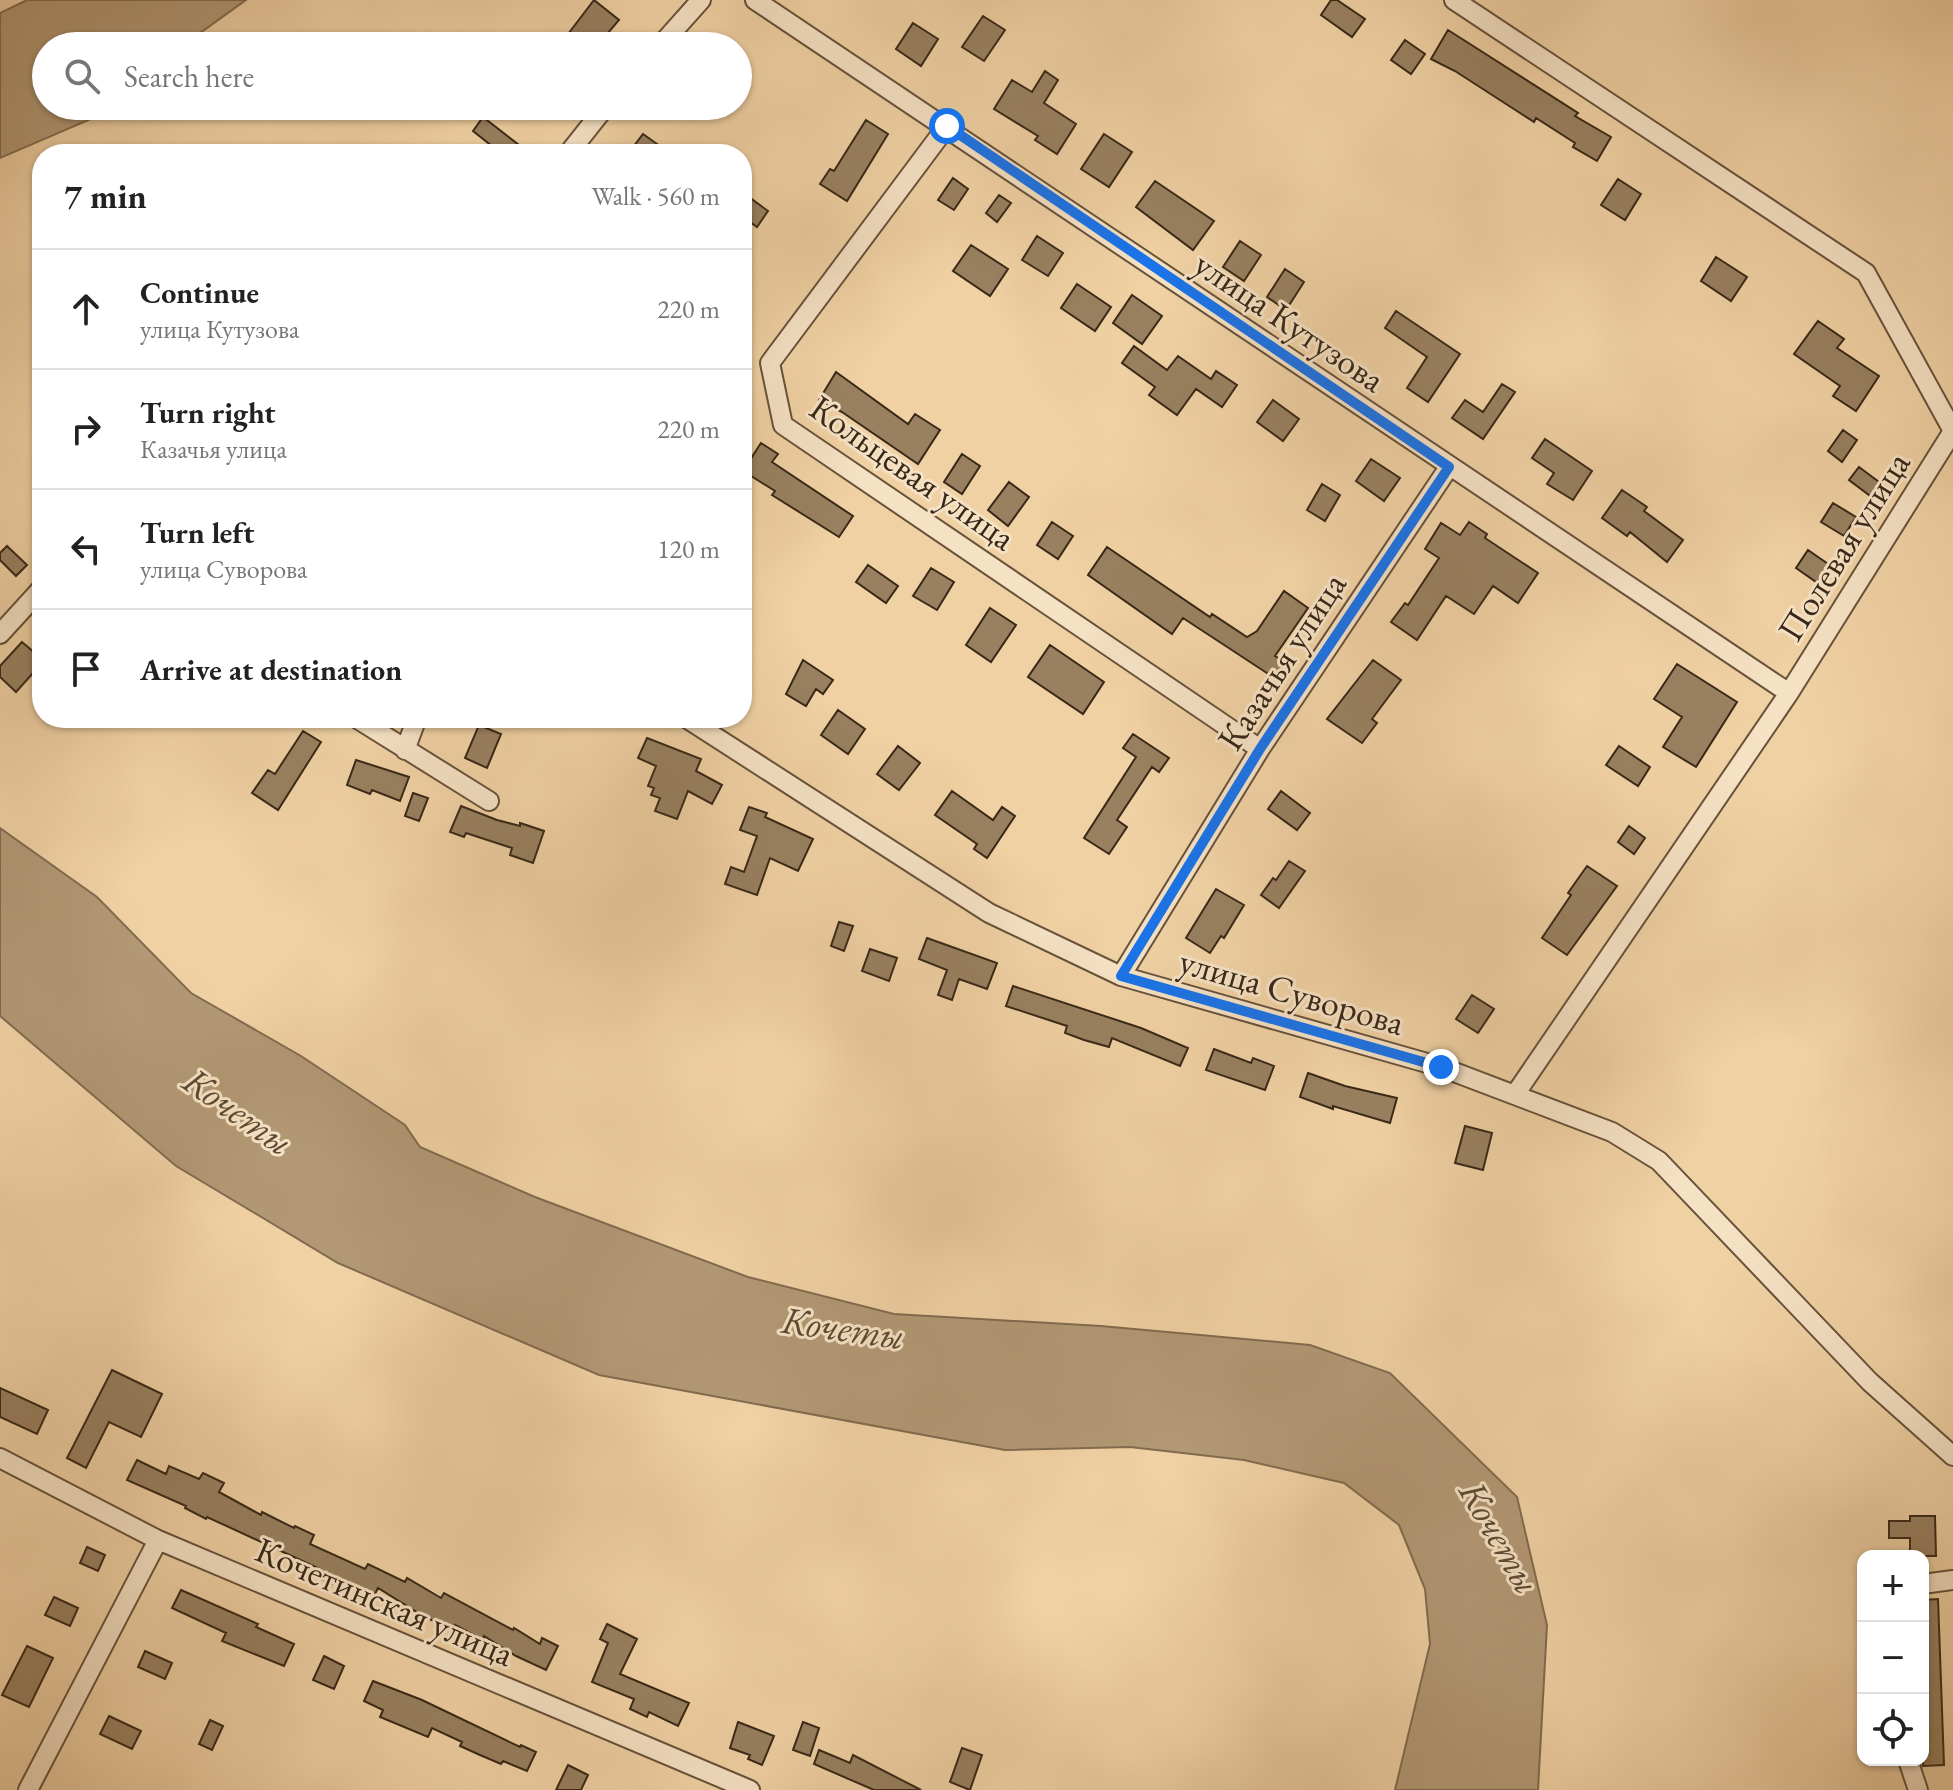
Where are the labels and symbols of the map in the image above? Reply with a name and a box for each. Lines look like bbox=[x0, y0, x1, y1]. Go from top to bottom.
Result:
route start bbox=[929, 108, 965, 144]
street label: улица Кутузова bbox=[1185, 240, 1395, 403]
street label: Кольцевая улица bbox=[801, 384, 1025, 561]
street label: Полевая улица bbox=[1767, 442, 1921, 650]
street label: Казачья улица bbox=[1206, 563, 1357, 759]
street label: улица Суворова bbox=[1174, 937, 1410, 1046]
route end bbox=[1423, 1049, 1459, 1085]
water label: Кочеты bbox=[173, 1055, 303, 1166]
water label: Кочеты bbox=[778, 1295, 907, 1360]
water label: Кочеты bbox=[1448, 1470, 1552, 1602]
street label: Кочетинская улица bbox=[249, 1526, 522, 1677]

